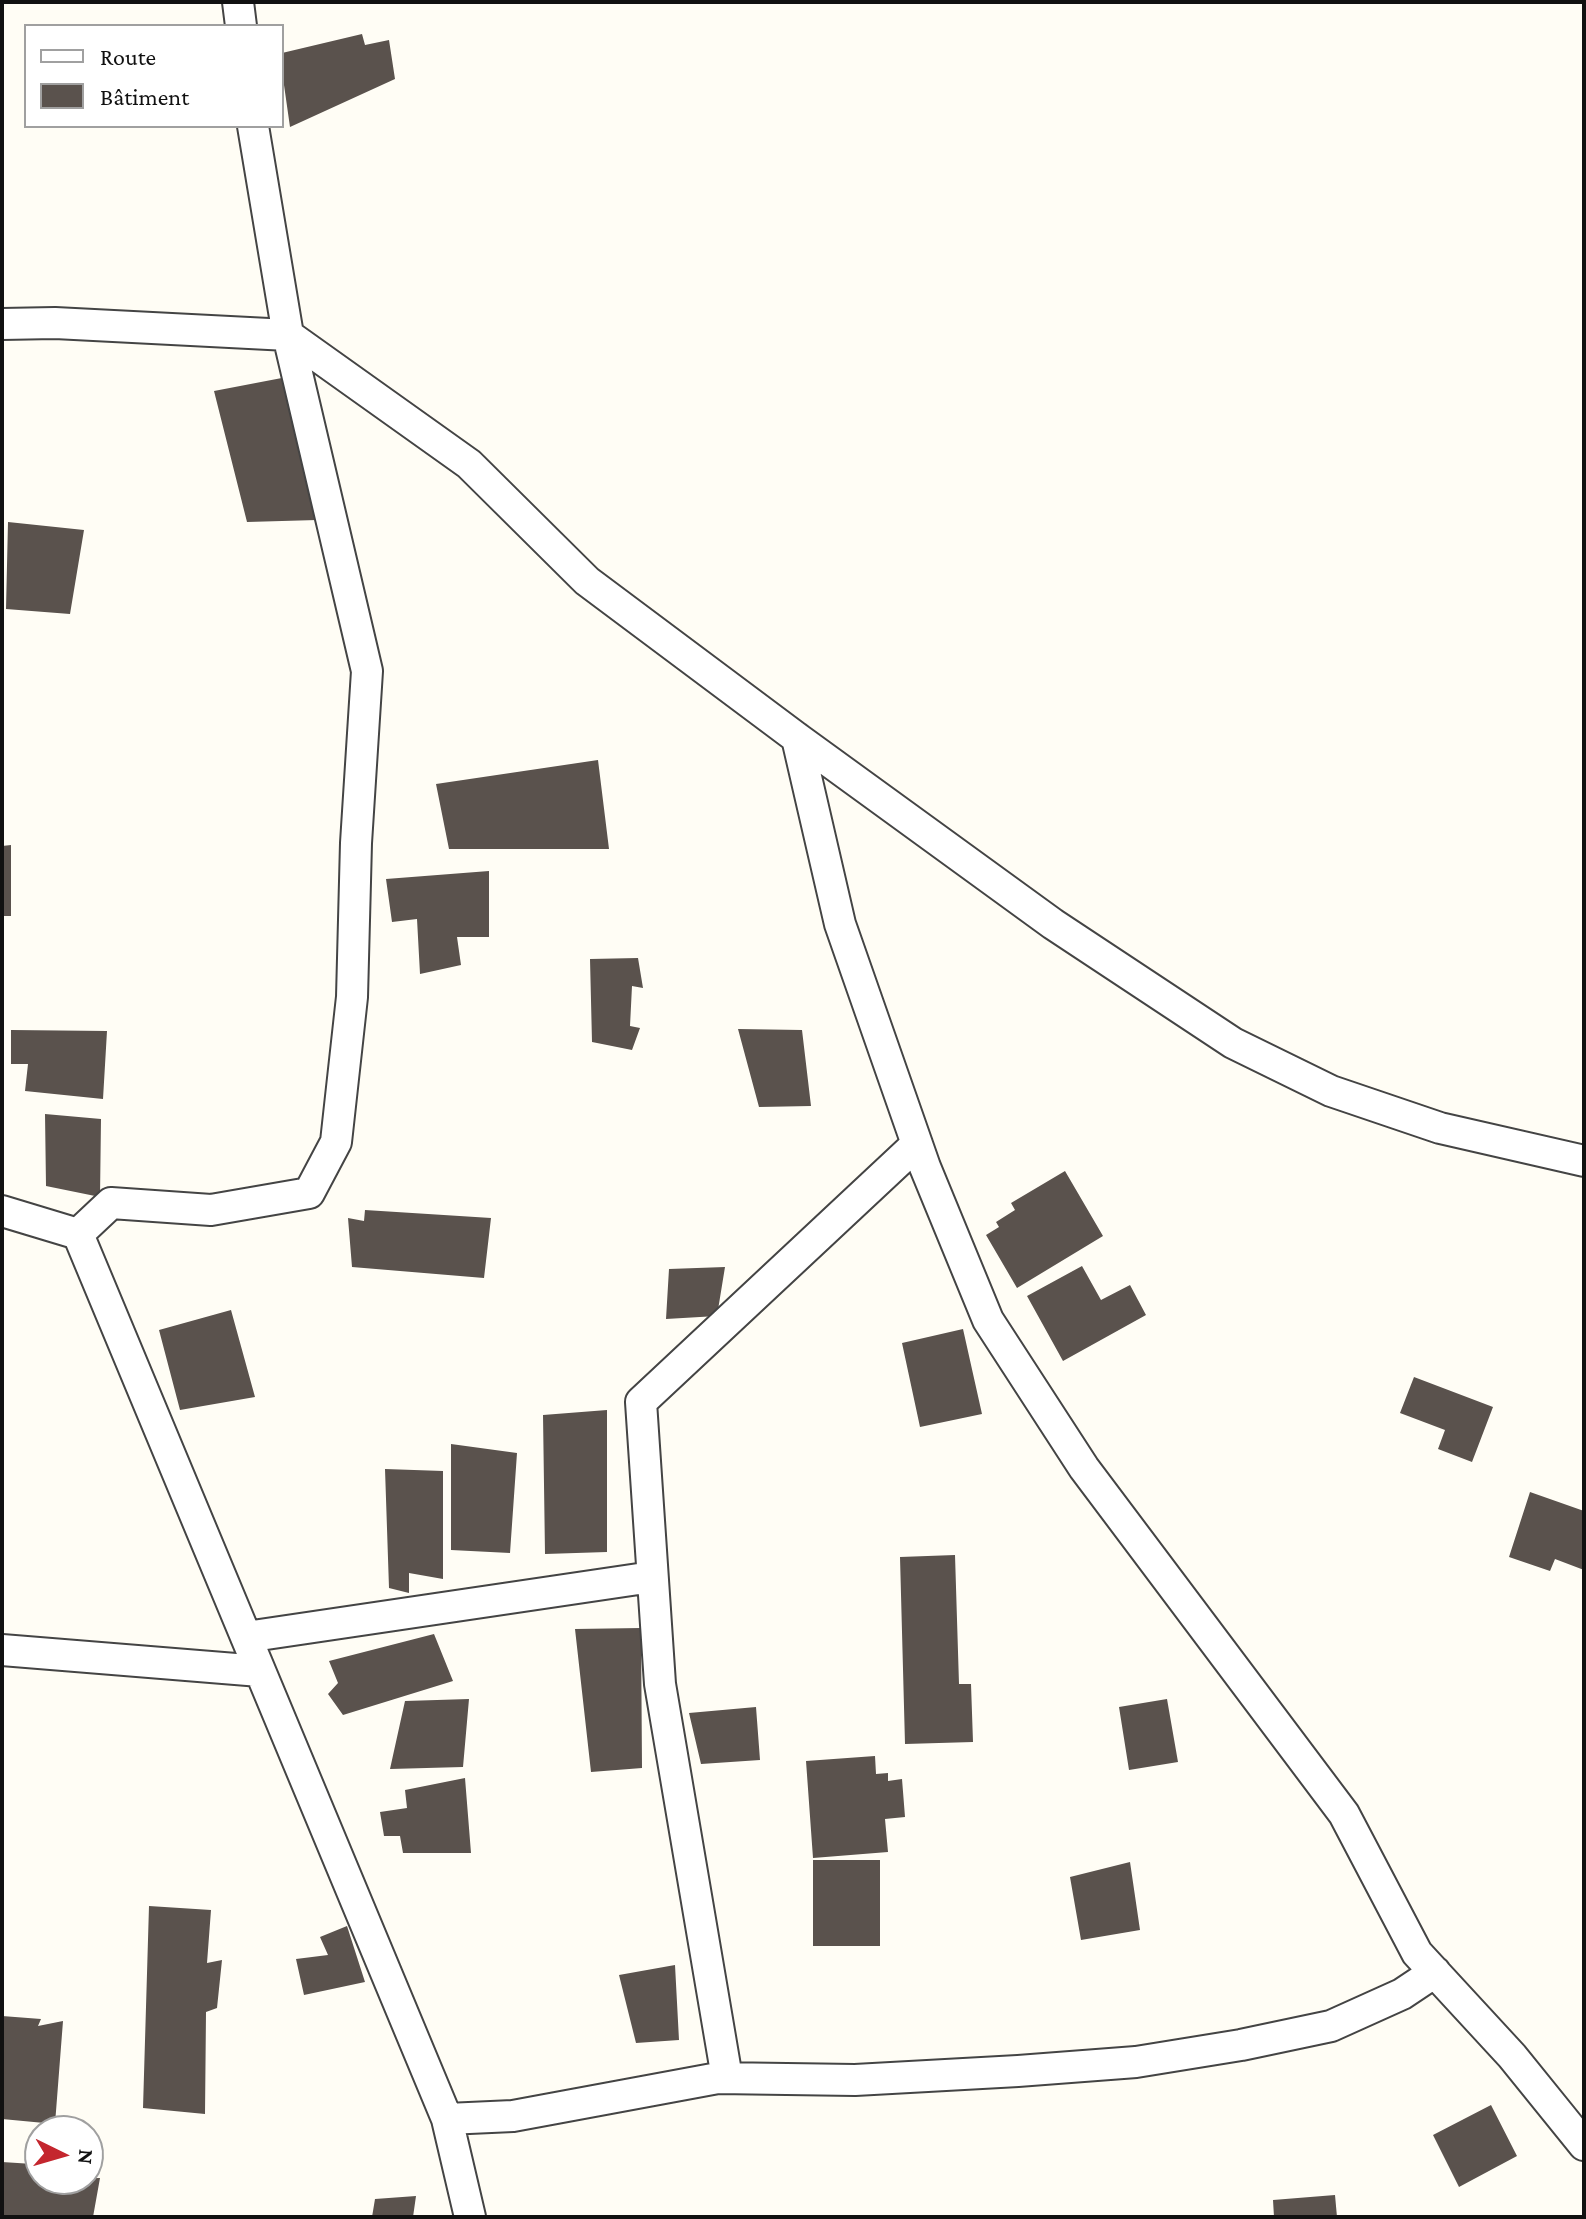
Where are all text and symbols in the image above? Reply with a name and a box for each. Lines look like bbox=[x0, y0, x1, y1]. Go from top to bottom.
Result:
legend bbox=[24, 24, 284, 128]
text: Route bbox=[100, 43, 156, 70]
text: Bâtiment bbox=[100, 83, 189, 110]
north arrow bbox=[24, 2115, 104, 2195]
text: N bbox=[73, 2148, 100, 2166]

